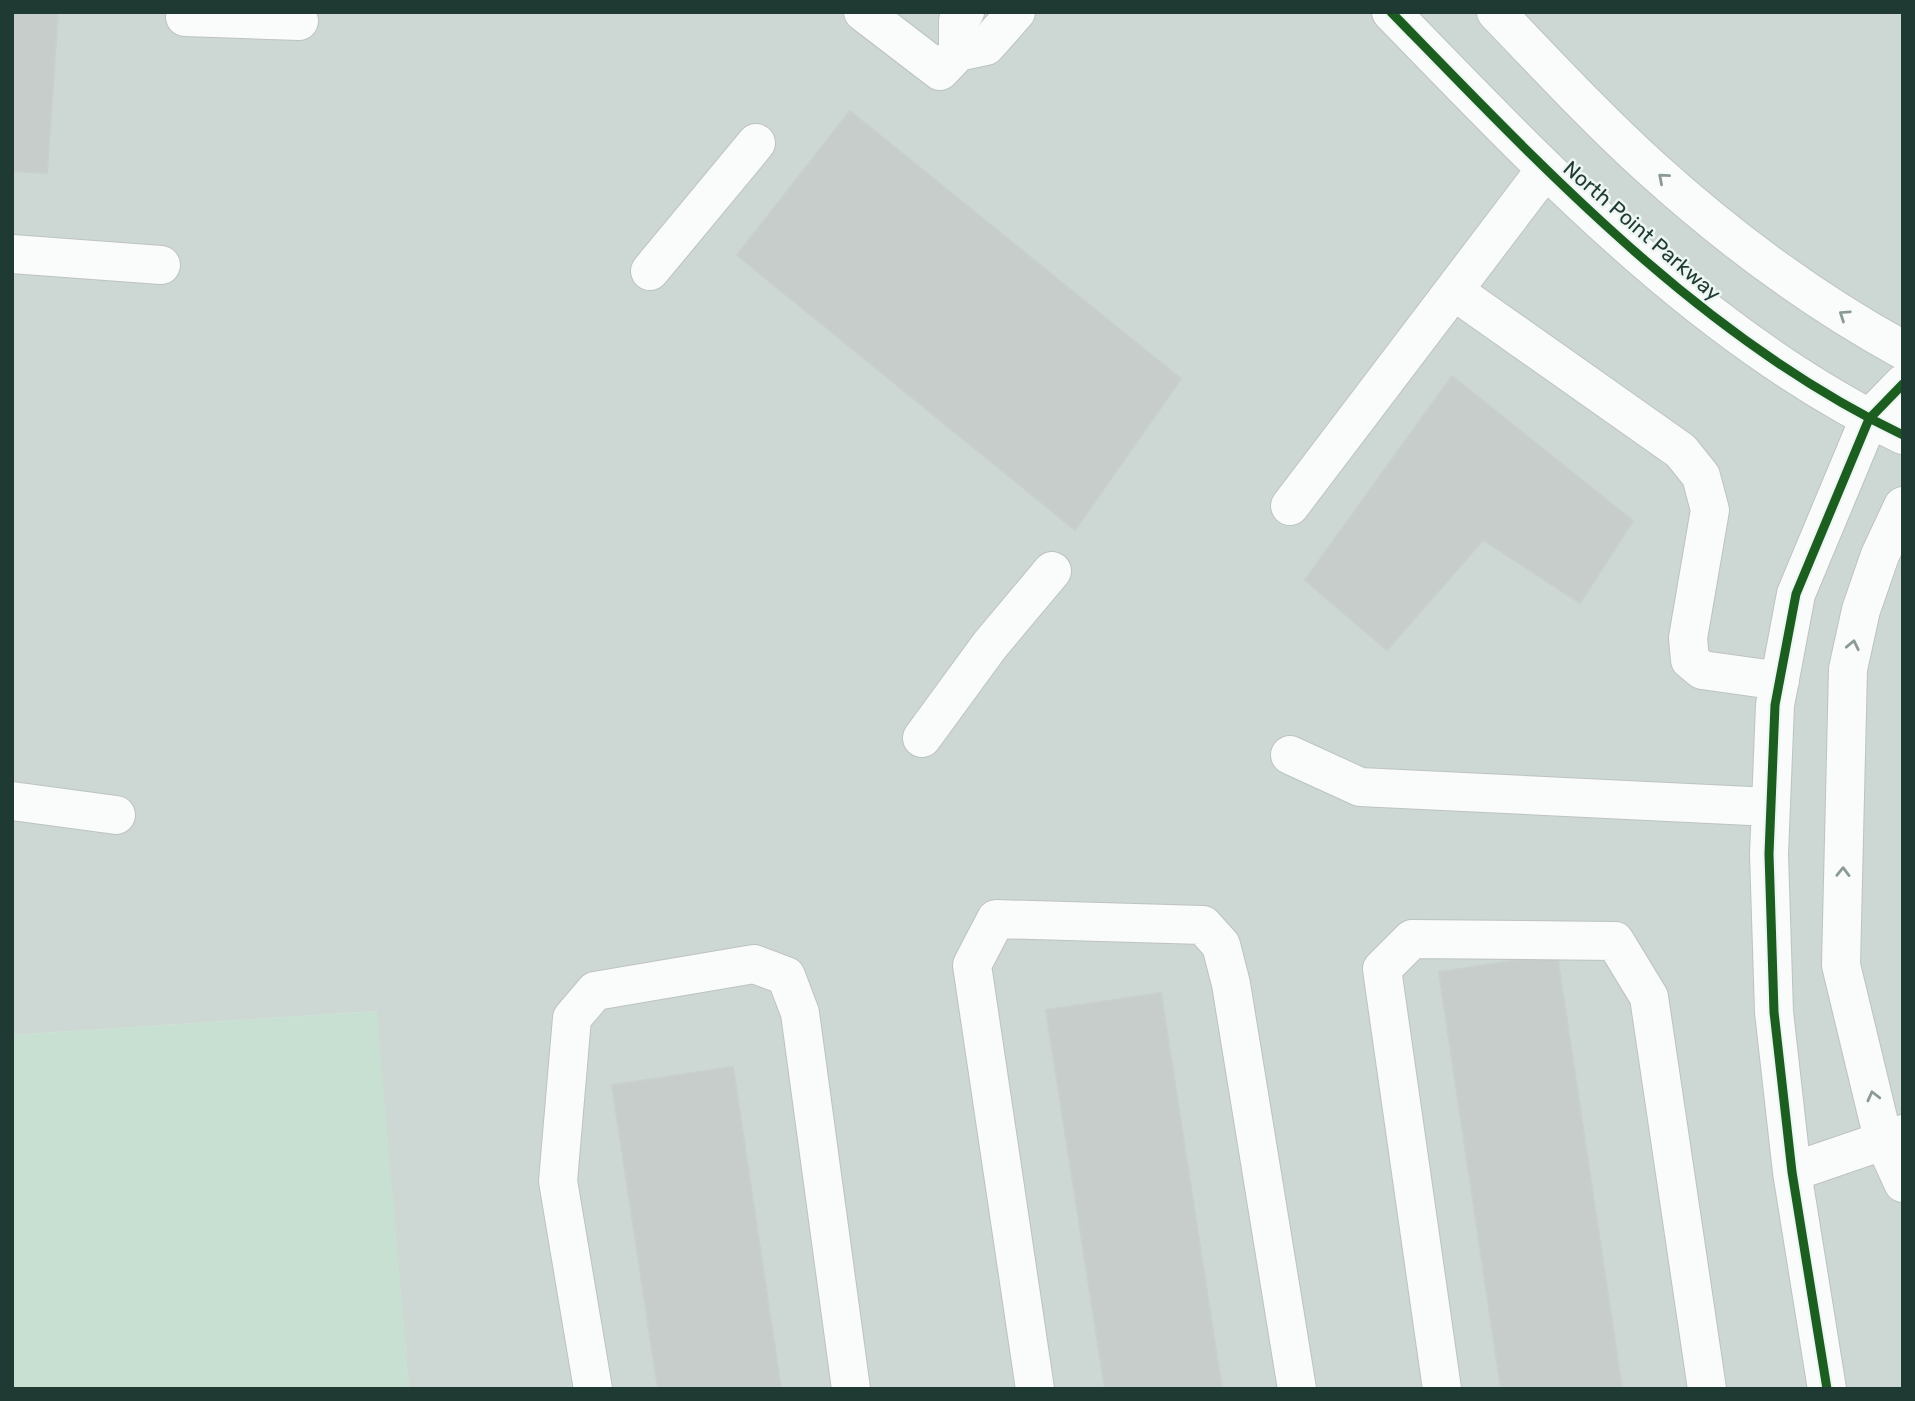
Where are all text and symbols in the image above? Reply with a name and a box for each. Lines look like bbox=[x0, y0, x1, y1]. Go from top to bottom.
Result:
street label: North Point Parkway bbox=[1559, 155, 1726, 306]
one-way arrow bbox=[1658, 174, 1671, 186]
one-way arrow bbox=[1839, 311, 1852, 323]
one-way arrow bbox=[1845, 639, 1860, 651]
one-way arrow bbox=[1836, 866, 1851, 877]
one-way arrow bbox=[1867, 1090, 1881, 1102]

